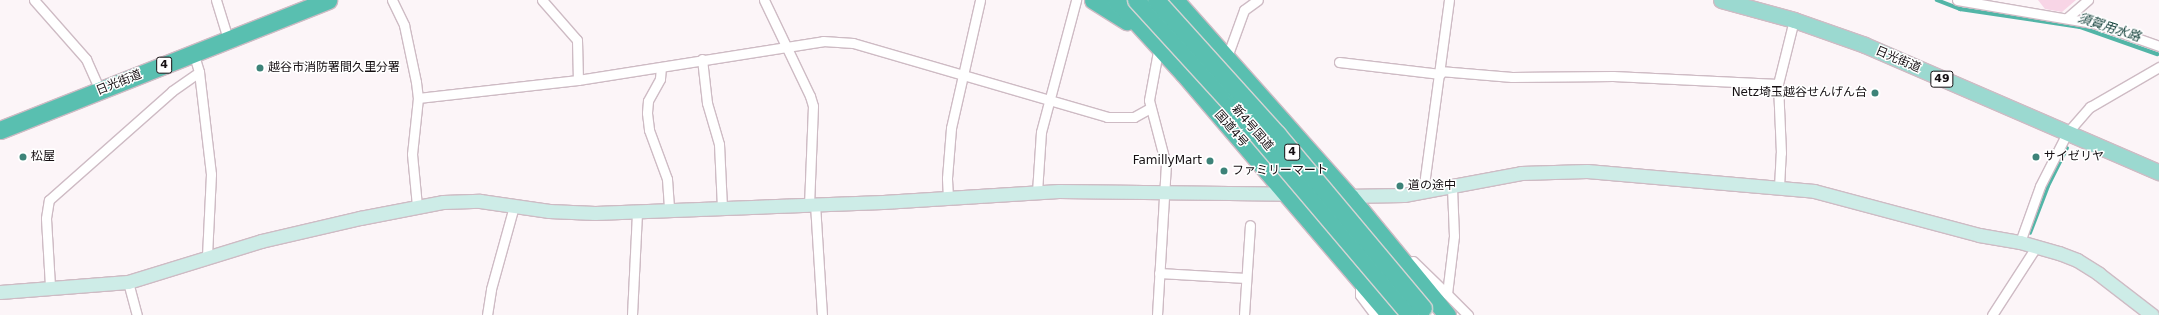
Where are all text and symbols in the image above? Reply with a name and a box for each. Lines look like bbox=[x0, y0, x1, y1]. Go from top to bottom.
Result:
water label: 須賀用水路 bbox=[2076, 11, 2142, 45]
street label: 日光街道 bbox=[1873, 44, 1923, 76]
road number: 4 bbox=[156, 56, 172, 74]
place label: 越谷市消防署間久里分署 bbox=[268, 61, 400, 75]
marker: 越谷市消防署間久里分署 bbox=[255, 63, 265, 73]
street label: 日光街道 bbox=[94, 67, 144, 99]
road number: 49 bbox=[1930, 70, 1954, 88]
place label: Netz埼玉越谷せんげん台 bbox=[1732, 86, 1867, 100]
marker: Netz埼玉越谷せんげん台 bbox=[1870, 88, 1880, 98]
street label: 新4号国道 bbox=[1228, 102, 1276, 154]
street label: 国道4号 bbox=[1211, 108, 1251, 150]
road number: 4 bbox=[1284, 143, 1300, 161]
place label: 松屋 bbox=[31, 150, 55, 164]
place label: サイゼリヤ bbox=[2044, 150, 2104, 164]
marker: 松屋 bbox=[18, 152, 28, 162]
marker: サイゼリヤ bbox=[2031, 152, 2041, 162]
place label: FamillyMart bbox=[1133, 154, 1202, 168]
marker: FamillyMart bbox=[1205, 156, 1215, 166]
place label: ファミリーマート bbox=[1232, 164, 1328, 178]
marker: ファミリーマート bbox=[1219, 166, 1229, 176]
place label: 道の途中 bbox=[1408, 179, 1456, 193]
marker: 道の途中 bbox=[1395, 181, 1405, 191]

